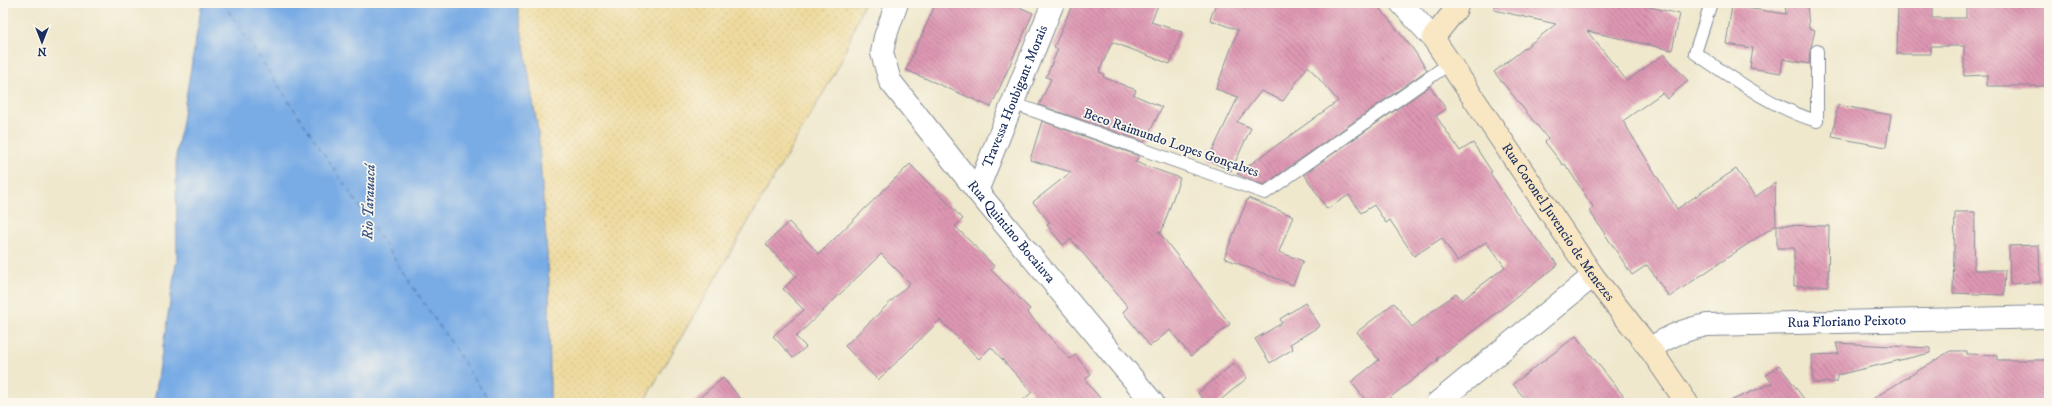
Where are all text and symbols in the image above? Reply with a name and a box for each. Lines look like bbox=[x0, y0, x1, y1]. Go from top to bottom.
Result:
north arrow bbox=[22, 22, 62, 62]
street label: Travessa Houbigant Morais bbox=[978, 22, 1052, 170]
text: N bbox=[37, 44, 47, 58]
street label: Beco Raimundo Lopes Gonçalves bbox=[1081, 104, 1261, 182]
street label: Rua Coronel Juvencio de Menezes bbox=[1497, 140, 1619, 305]
water label: Rio Tarauacá bbox=[358, 162, 380, 241]
street label: Rua Quintino Bocaiuva bbox=[963, 177, 1059, 287]
street label: Rua Floriano Peixoto bbox=[1787, 311, 1906, 332]

